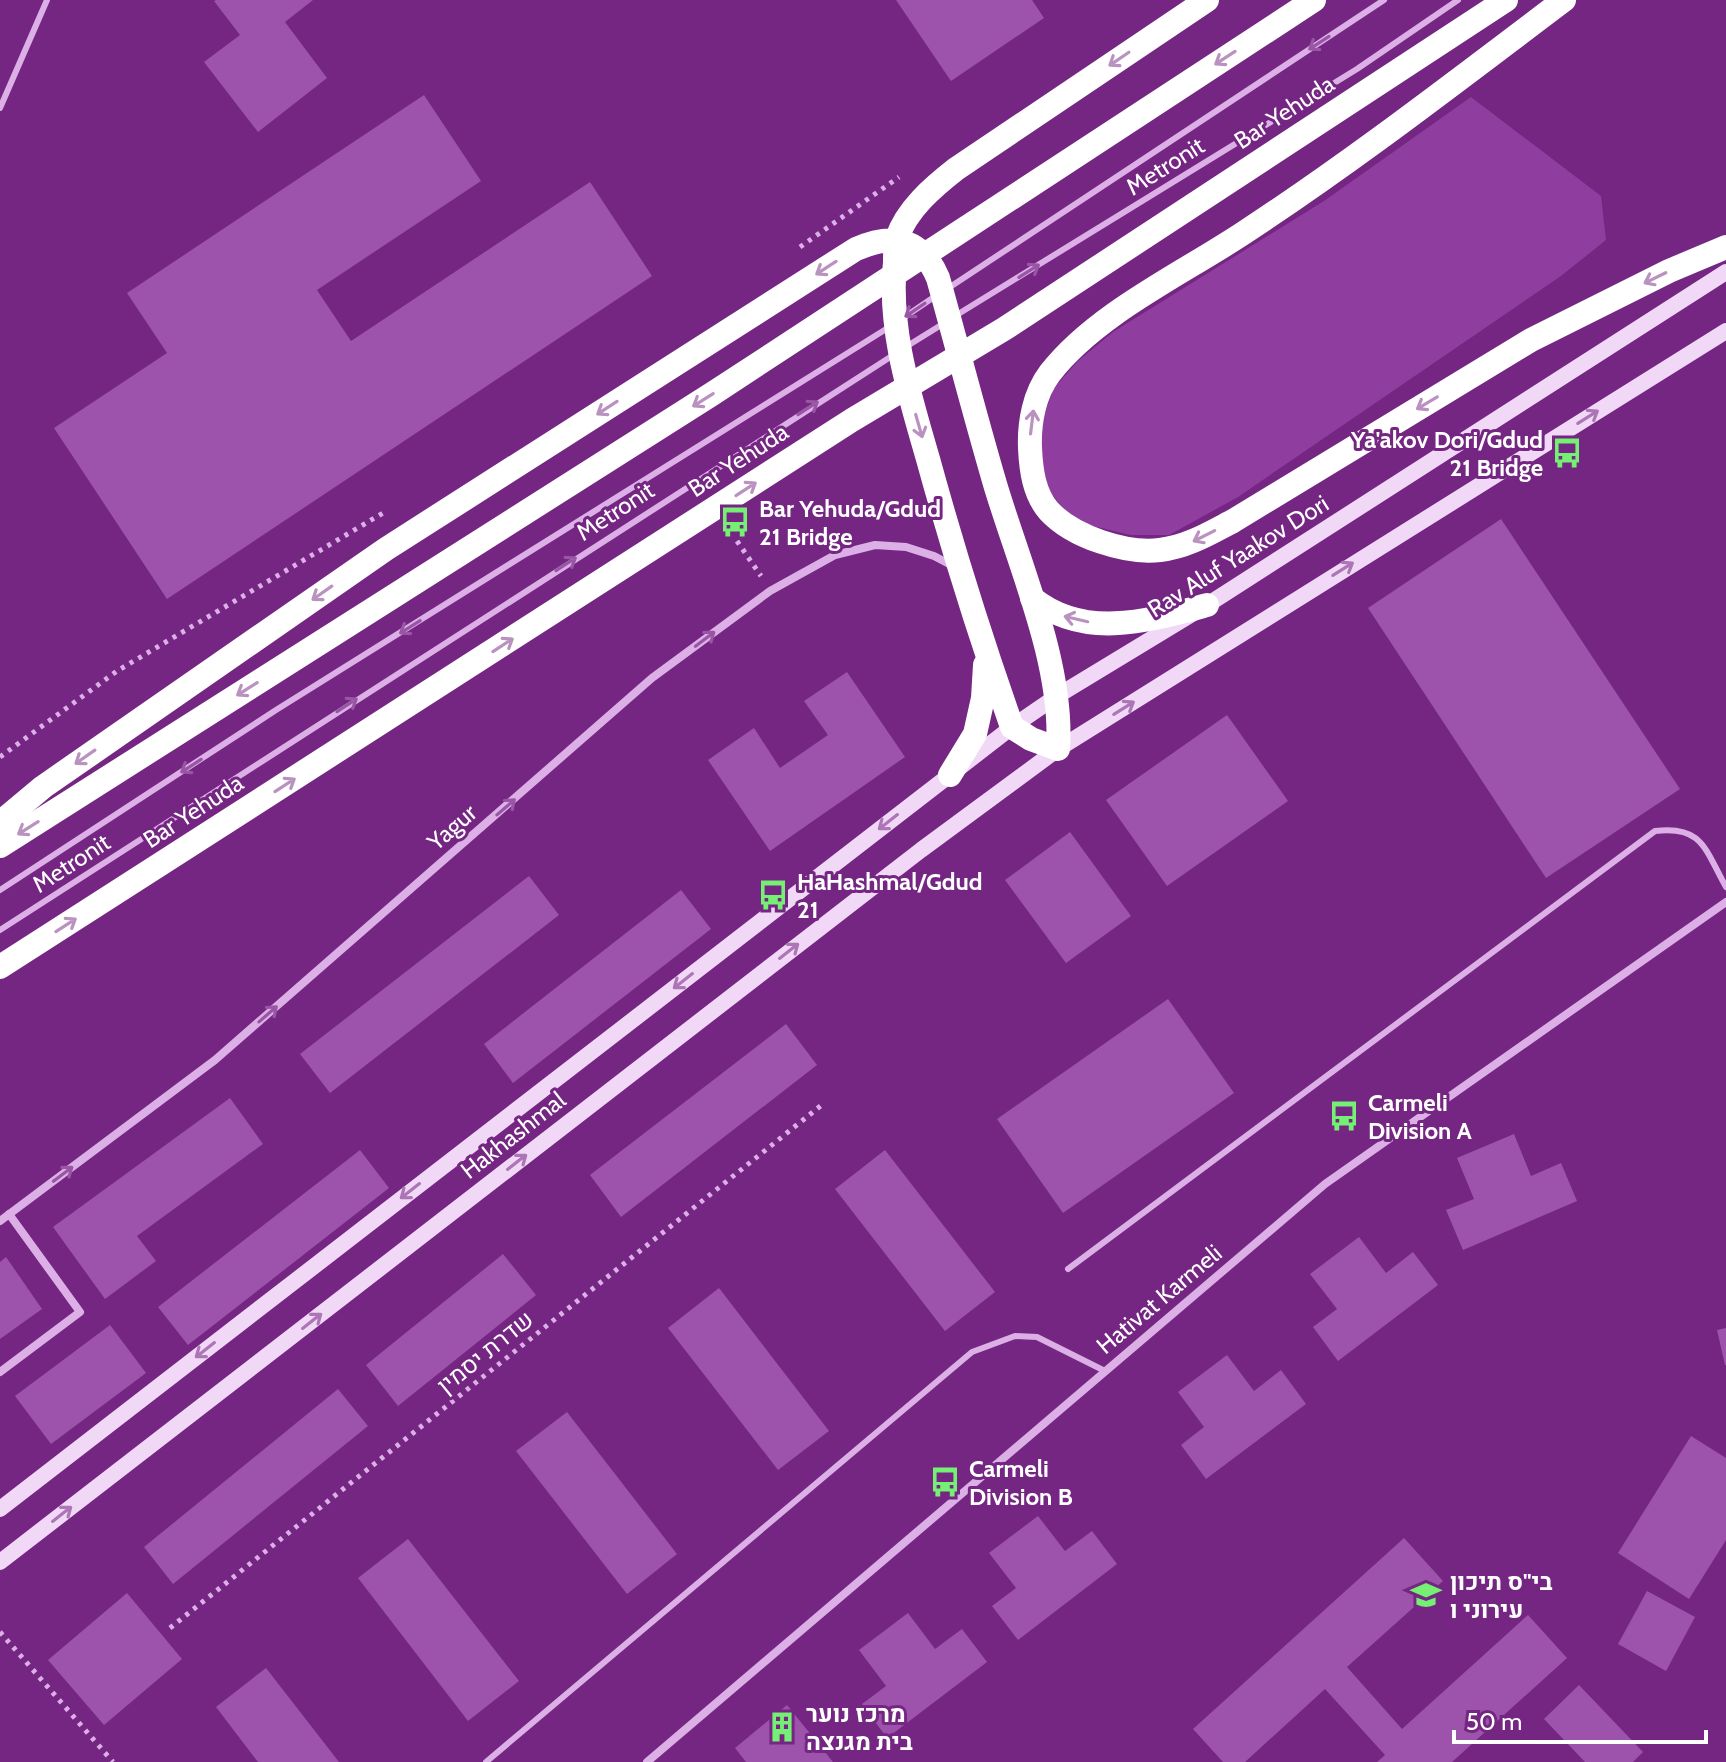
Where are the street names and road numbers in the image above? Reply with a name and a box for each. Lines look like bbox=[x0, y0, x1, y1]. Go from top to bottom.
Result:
street label: Bar Yehuda bbox=[1229, 69, 1340, 155]
street label: Metronit bbox=[1121, 131, 1209, 201]
street label: Bar Yehuda bbox=[683, 417, 794, 503]
street label: Metronit bbox=[571, 475, 659, 547]
street label: Rav Aluf Yaakov Dori bbox=[1142, 489, 1334, 623]
street label: Bar Yehuda bbox=[138, 768, 249, 854]
street label: Yagur bbox=[421, 798, 483, 857]
street label: Metronit bbox=[27, 827, 115, 899]
street label: Hakhashmal bbox=[455, 1085, 571, 1185]
street label: Hativat Karmeli bbox=[1091, 1238, 1227, 1360]
street label: שדרת יסמין bbox=[431, 1304, 539, 1400]

